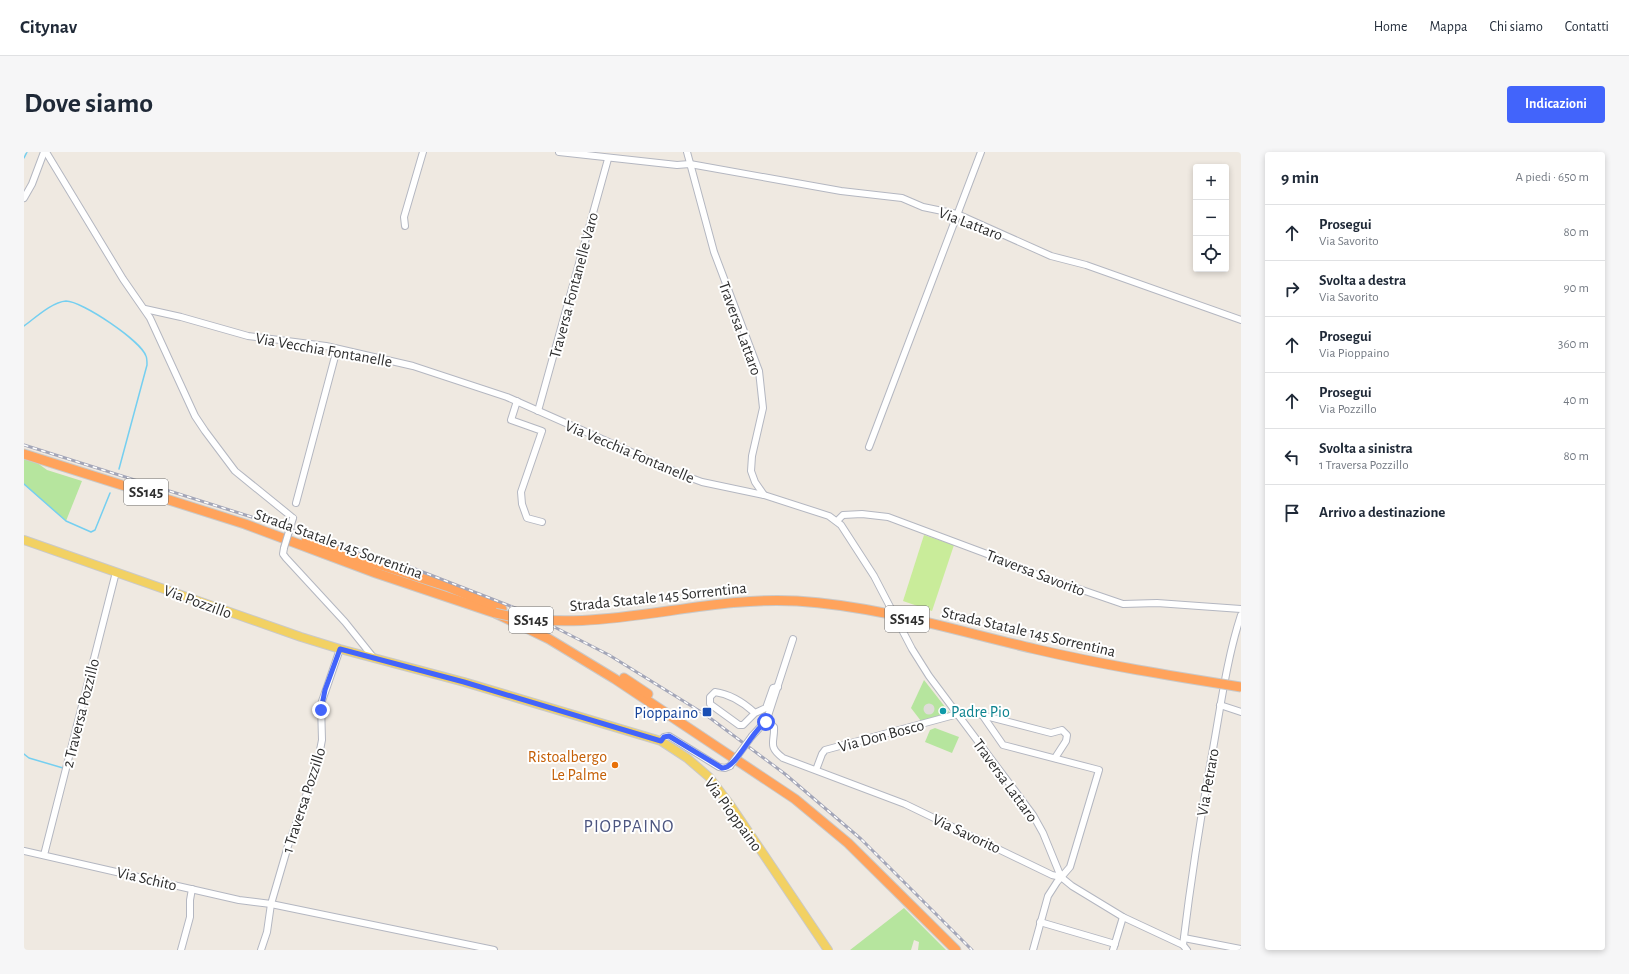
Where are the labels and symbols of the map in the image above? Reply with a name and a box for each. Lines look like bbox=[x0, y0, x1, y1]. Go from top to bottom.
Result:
street label: Via Lattaro bbox=[936, 204, 1005, 244]
street label: Traversa Fontanelle Varo bbox=[547, 210, 601, 360]
street label: Traversa Lattaro bbox=[716, 279, 764, 378]
street label: Via Vecchia Fontanelle bbox=[254, 330, 394, 370]
street label: Via Vecchia Fontanelle bbox=[563, 417, 697, 486]
road number: SS145 bbox=[124, 479, 168, 505]
street label: Strada Statale 145 Sorrentina bbox=[252, 506, 425, 582]
street label: Traversa Savorito bbox=[984, 547, 1087, 599]
street label: Strada Statale 145 Sorrentina bbox=[569, 580, 747, 614]
street label: Via Pozzillo bbox=[162, 582, 234, 622]
street label: Strada Statale 145 Sorrentina bbox=[940, 604, 1117, 660]
road number: SS145 bbox=[885, 606, 929, 632]
road number: SS145 bbox=[509, 607, 553, 633]
street label: 2 Traversa Pozzillo bbox=[60, 657, 102, 770]
route end bbox=[312, 701, 330, 719]
place label: Padre Pio bbox=[951, 704, 1010, 720]
place label: Pioppaino bbox=[634, 705, 698, 721]
marker: Pioppaino bbox=[701, 706, 713, 718]
marker: Padre Pio bbox=[938, 706, 948, 716]
route start bbox=[757, 713, 775, 731]
street label: Via Don Bosco bbox=[837, 717, 926, 755]
street label: Traversa Lattaro bbox=[970, 736, 1041, 825]
street label: 1 Traversa Pozzillo bbox=[279, 745, 329, 855]
street label: Via Petraro bbox=[1194, 747, 1222, 817]
place label: Ristoalbergo Le Palme bbox=[528, 749, 607, 783]
marker: Ristoalbergo Le Palme bbox=[610, 760, 620, 770]
street label: Via Pioppaino bbox=[701, 775, 765, 854]
street label: Via Savorito bbox=[930, 811, 1003, 857]
district label: PIOPPAINO bbox=[584, 818, 674, 836]
street label: Via Schito bbox=[115, 864, 179, 894]

